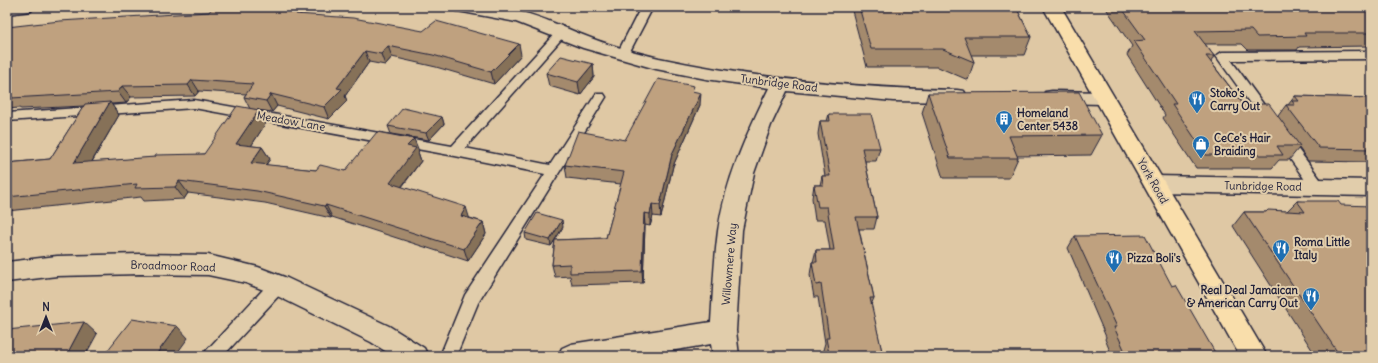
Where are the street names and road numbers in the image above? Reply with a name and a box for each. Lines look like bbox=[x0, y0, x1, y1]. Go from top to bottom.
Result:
street label: Tunbridge Road bbox=[740, 71, 819, 95]
street label: Meadow Lane bbox=[256, 108, 326, 134]
street label: York Road bbox=[1134, 156, 1172, 207]
street label: Tunbridge Road bbox=[1224, 178, 1303, 194]
street label: Willowmere Way bbox=[718, 222, 740, 306]
street label: Broadmoor Road bbox=[130, 258, 216, 275]

